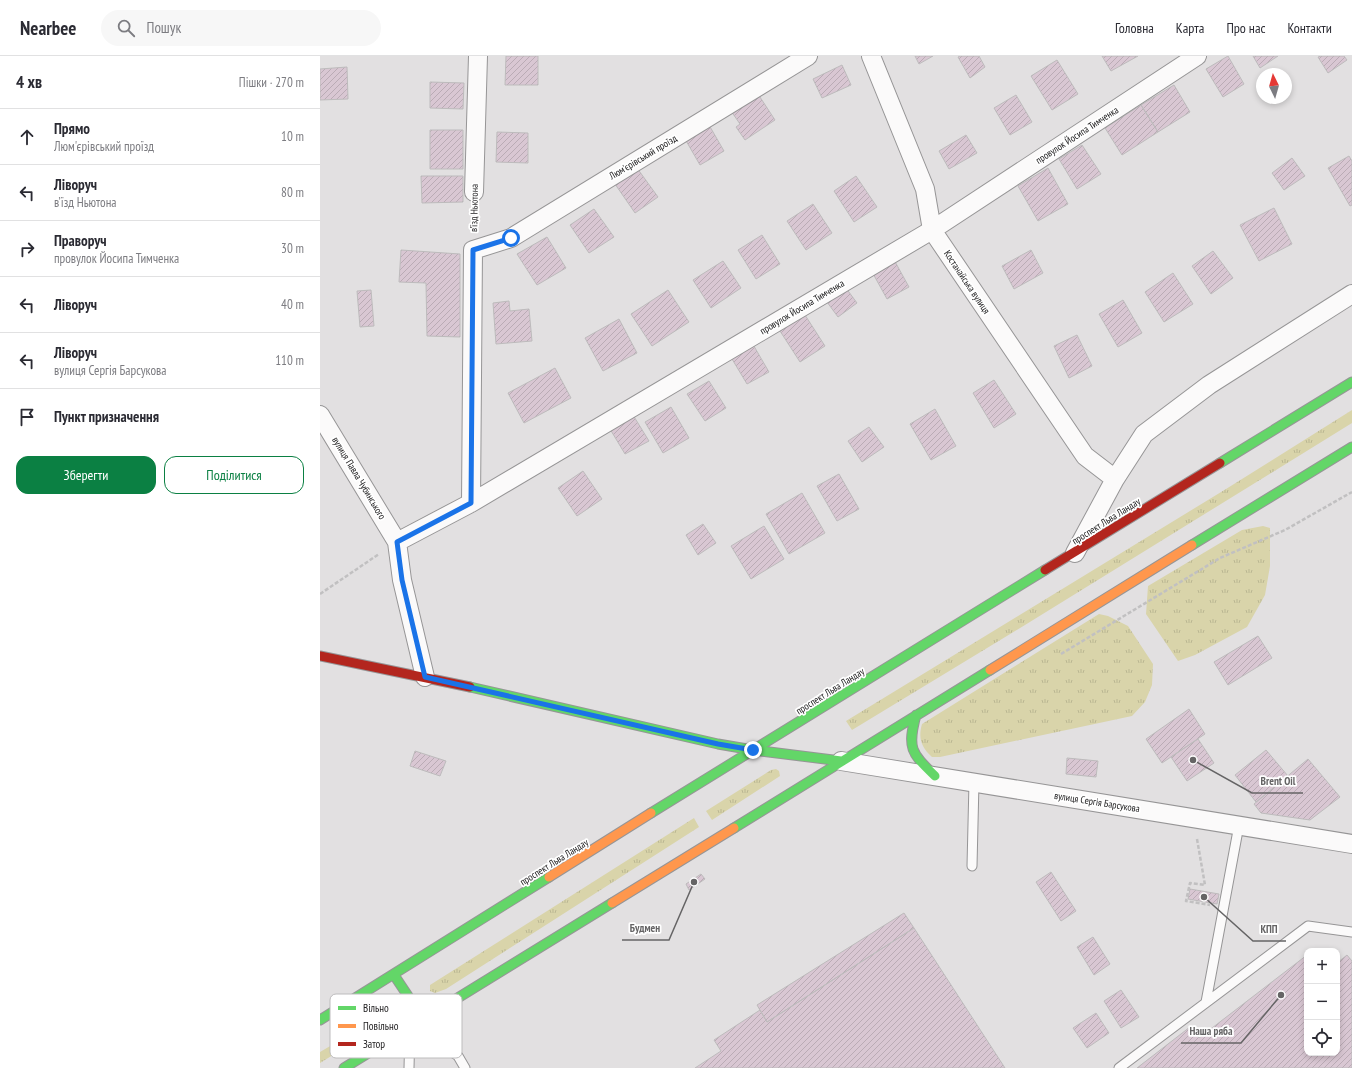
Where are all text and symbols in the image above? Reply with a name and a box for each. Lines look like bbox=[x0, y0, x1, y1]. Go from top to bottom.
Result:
search box bbox=[101, 10, 381, 46]
text: Nearbee bbox=[20, 16, 77, 40]
icon: search bbox=[115, 17, 137, 39]
text: Пошук bbox=[147, 18, 181, 37]
text: Головна bbox=[1115, 19, 1154, 37]
text: Карта bbox=[1176, 19, 1204, 37]
text: Про нас bbox=[1226, 19, 1266, 37]
text: Контакти bbox=[1288, 19, 1332, 37]
north arrow bbox=[1256, 68, 1292, 104]
text: 4 хв bbox=[16, 71, 42, 93]
text: Пішки · 270 m bbox=[239, 74, 304, 91]
street label: провулок Йосипа Тимченка bbox=[1033, 103, 1121, 167]
text: Прямо bbox=[54, 119, 90, 138]
icon: ahead bbox=[16, 126, 38, 148]
text: 10 m bbox=[281, 128, 304, 145]
street label: Люм'єрівський проїзд bbox=[606, 131, 680, 183]
text: Люм'єрівський проїзд bbox=[54, 138, 154, 155]
text: Ліворуч bbox=[54, 175, 97, 194]
icon: left bbox=[16, 182, 38, 204]
text: 80 m bbox=[281, 184, 304, 201]
street label: в’їзд Ньютона bbox=[467, 184, 481, 232]
text: в’їзд Ньютона bbox=[54, 194, 116, 211]
route start bbox=[502, 229, 520, 247]
text: Праворуч bbox=[54, 231, 107, 250]
icon: right bbox=[16, 238, 38, 260]
text: 30 m bbox=[281, 240, 304, 257]
street label: Костанайська вулиця bbox=[941, 248, 993, 316]
text: провулок Йосипа Тимченка bbox=[54, 250, 179, 267]
street label: провулок Йосипа Тимченка bbox=[757, 277, 847, 337]
icon: left bbox=[16, 294, 38, 316]
text: Ліворуч bbox=[54, 295, 97, 314]
text: 40 m bbox=[281, 296, 304, 313]
text: Ліворуч bbox=[54, 343, 97, 362]
icon: left bbox=[16, 350, 38, 372]
text: 110 m bbox=[275, 352, 304, 369]
text: вулиця Сергія Барсукова bbox=[54, 362, 167, 379]
icon: arrive bbox=[16, 406, 38, 428]
text: Пункт призначення bbox=[54, 407, 159, 426]
street label: вулиця Павла Чубинського bbox=[329, 434, 389, 522]
button: Зберегти bbox=[16, 456, 156, 494]
button: Поділитися bbox=[164, 456, 304, 494]
street label: проспект Льва Ландау bbox=[1069, 495, 1143, 547]
street label: проспект Льва Ландау bbox=[793, 665, 867, 717]
route end bbox=[744, 741, 762, 759]
callout: Brent Oil bbox=[1252, 770, 1303, 793]
text: Brent Oil bbox=[1261, 774, 1296, 788]
street label: вулиця Сергія Барсукова bbox=[1053, 789, 1141, 815]
street label: проспект Льва Ландау bbox=[517, 836, 591, 888]
callout: Будмен bbox=[622, 917, 669, 940]
callout: КПП bbox=[1253, 918, 1286, 941]
text: Будмен bbox=[630, 921, 660, 935]
text: КПП bbox=[1260, 922, 1278, 936]
map controls bbox=[1304, 948, 1340, 1056]
button: + bbox=[1304, 948, 1340, 984]
button: − bbox=[1304, 984, 1340, 1020]
legend bbox=[330, 994, 462, 1058]
text: Вільно bbox=[363, 1001, 389, 1015]
text: Повільно bbox=[363, 1019, 399, 1033]
callout: Наша ряба bbox=[1181, 1020, 1241, 1043]
button: locate bbox=[1304, 1020, 1340, 1056]
text: Наша ряба bbox=[1189, 1024, 1233, 1038]
text: Затор bbox=[363, 1037, 385, 1051]

